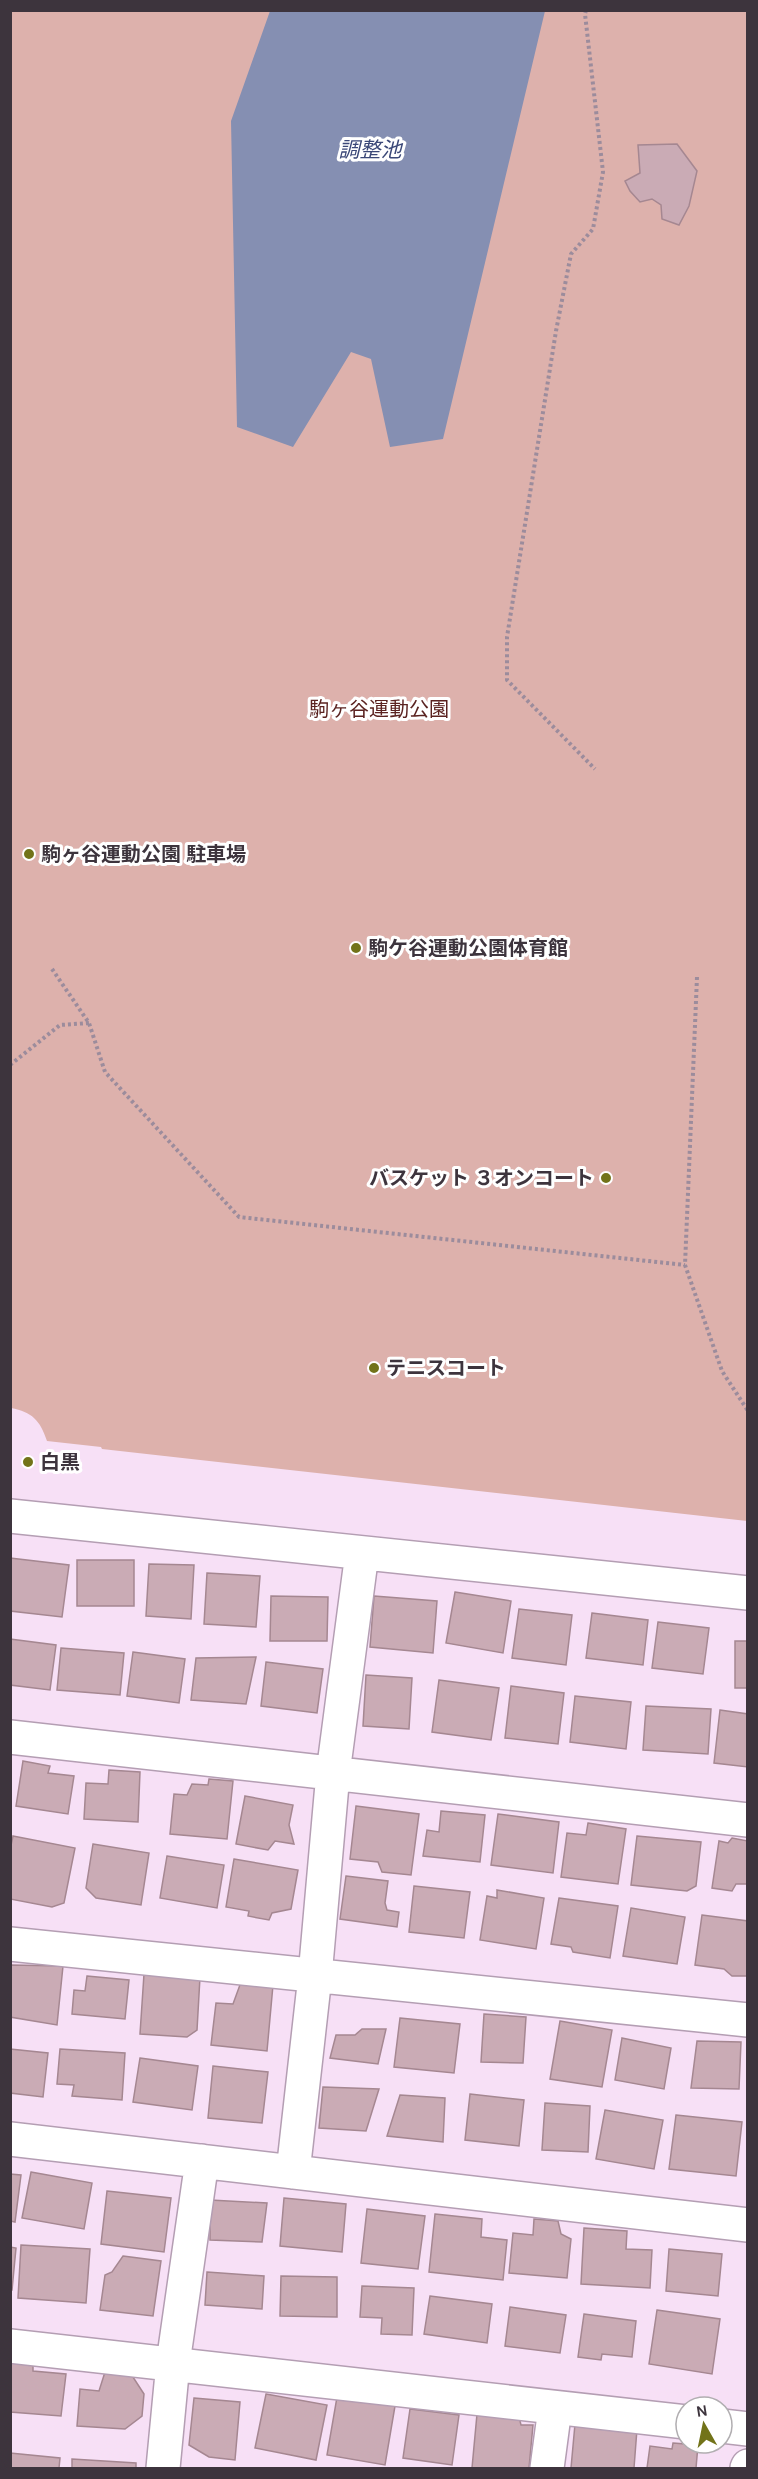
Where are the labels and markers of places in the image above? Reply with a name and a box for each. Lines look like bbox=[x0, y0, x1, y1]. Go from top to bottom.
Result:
place label: 駒ヶ谷運動公園 駐車場 bbox=[41, 843, 246, 866]
marker: 駒ヶ谷運動公園 駐車場 bbox=[22, 847, 36, 861]
place label: 駒ケ谷運動公園体育館 bbox=[368, 937, 568, 960]
marker: 駒ケ谷運動公園体育館 bbox=[349, 941, 363, 955]
place label: バスケット ３オンコート bbox=[369, 1167, 594, 1190]
marker: バスケット ３オンコート bbox=[599, 1171, 613, 1185]
place label: テニスコート bbox=[386, 1357, 506, 1380]
marker: テニスコート bbox=[367, 1361, 381, 1375]
place label: 白黒 bbox=[40, 1451, 80, 1474]
marker: 白黒 bbox=[21, 1455, 35, 1469]

